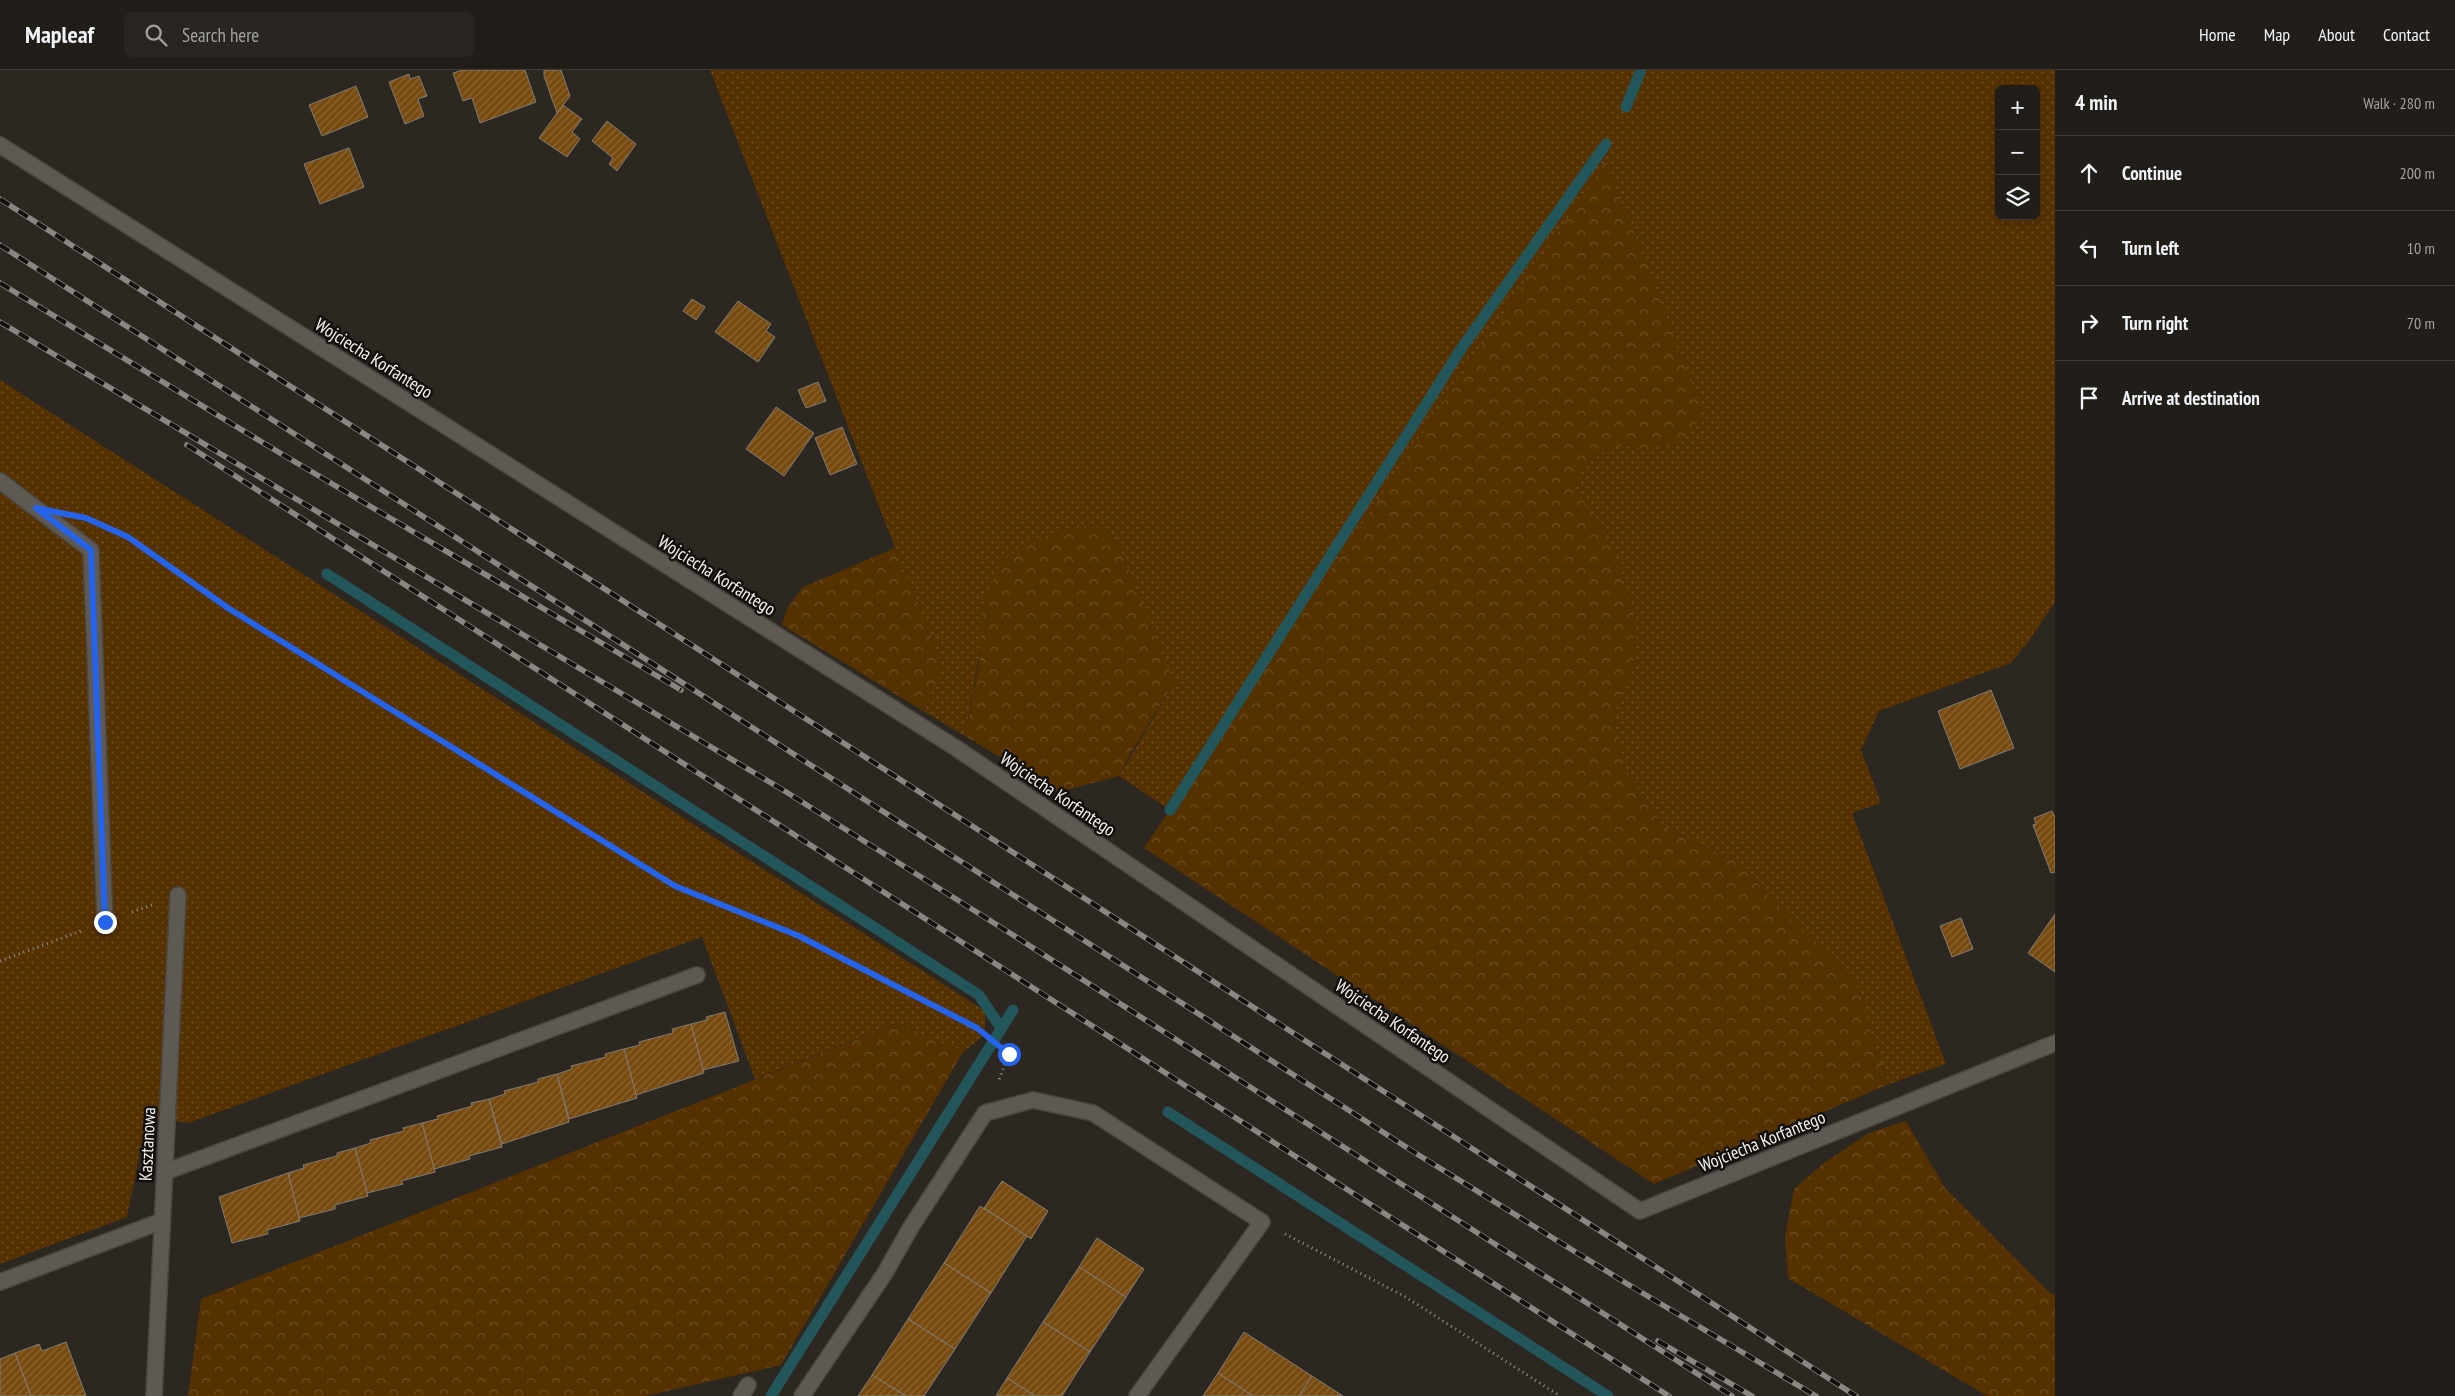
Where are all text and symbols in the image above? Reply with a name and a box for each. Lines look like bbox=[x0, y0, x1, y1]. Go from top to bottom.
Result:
search box bbox=[124, 12, 474, 57]
text: Mapleaf bbox=[25, 19, 94, 50]
icon: search bbox=[142, 21, 170, 49]
text: Search here bbox=[182, 23, 259, 47]
text: Home bbox=[2199, 23, 2236, 46]
text: Map bbox=[2264, 23, 2290, 46]
text: About bbox=[2318, 23, 2355, 46]
text: Contact bbox=[2383, 23, 2430, 46]
map controls bbox=[1995, 85, 2040, 220]
button: + bbox=[1995, 85, 2040, 130]
text: 4 min bbox=[2075, 89, 2117, 116]
text: Walk · 280 m bbox=[2363, 93, 2435, 113]
button: − bbox=[1995, 130, 2040, 175]
icon: ahead bbox=[2075, 159, 2103, 187]
text: Continue bbox=[2122, 161, 2182, 185]
text: 200 m bbox=[2400, 163, 2435, 183]
button: layers bbox=[1995, 175, 2040, 220]
icon: left bbox=[2075, 234, 2103, 262]
text: Turn left bbox=[2122, 236, 2179, 260]
text: 10 m bbox=[2407, 238, 2435, 258]
icon: right bbox=[2075, 309, 2103, 337]
text: Turn right bbox=[2122, 311, 2188, 335]
street label: Wojciecha Korfantego bbox=[311, 313, 437, 403]
text: 70 m bbox=[2407, 313, 2435, 333]
icon: arrive bbox=[2075, 384, 2103, 412]
text: Arrive at destination bbox=[2122, 386, 2260, 410]
street label: Wojciecha Korfantego bbox=[654, 530, 780, 620]
street label: Wojciecha Korfantego bbox=[996, 747, 1120, 841]
route end bbox=[94, 911, 117, 934]
street label: Wojciecha Korfantego bbox=[1331, 974, 1455, 1068]
route start bbox=[998, 1043, 1021, 1066]
street label: Wojciecha Korfantego bbox=[1695, 1105, 1829, 1177]
street label: Kasztanowa bbox=[134, 1107, 160, 1181]

